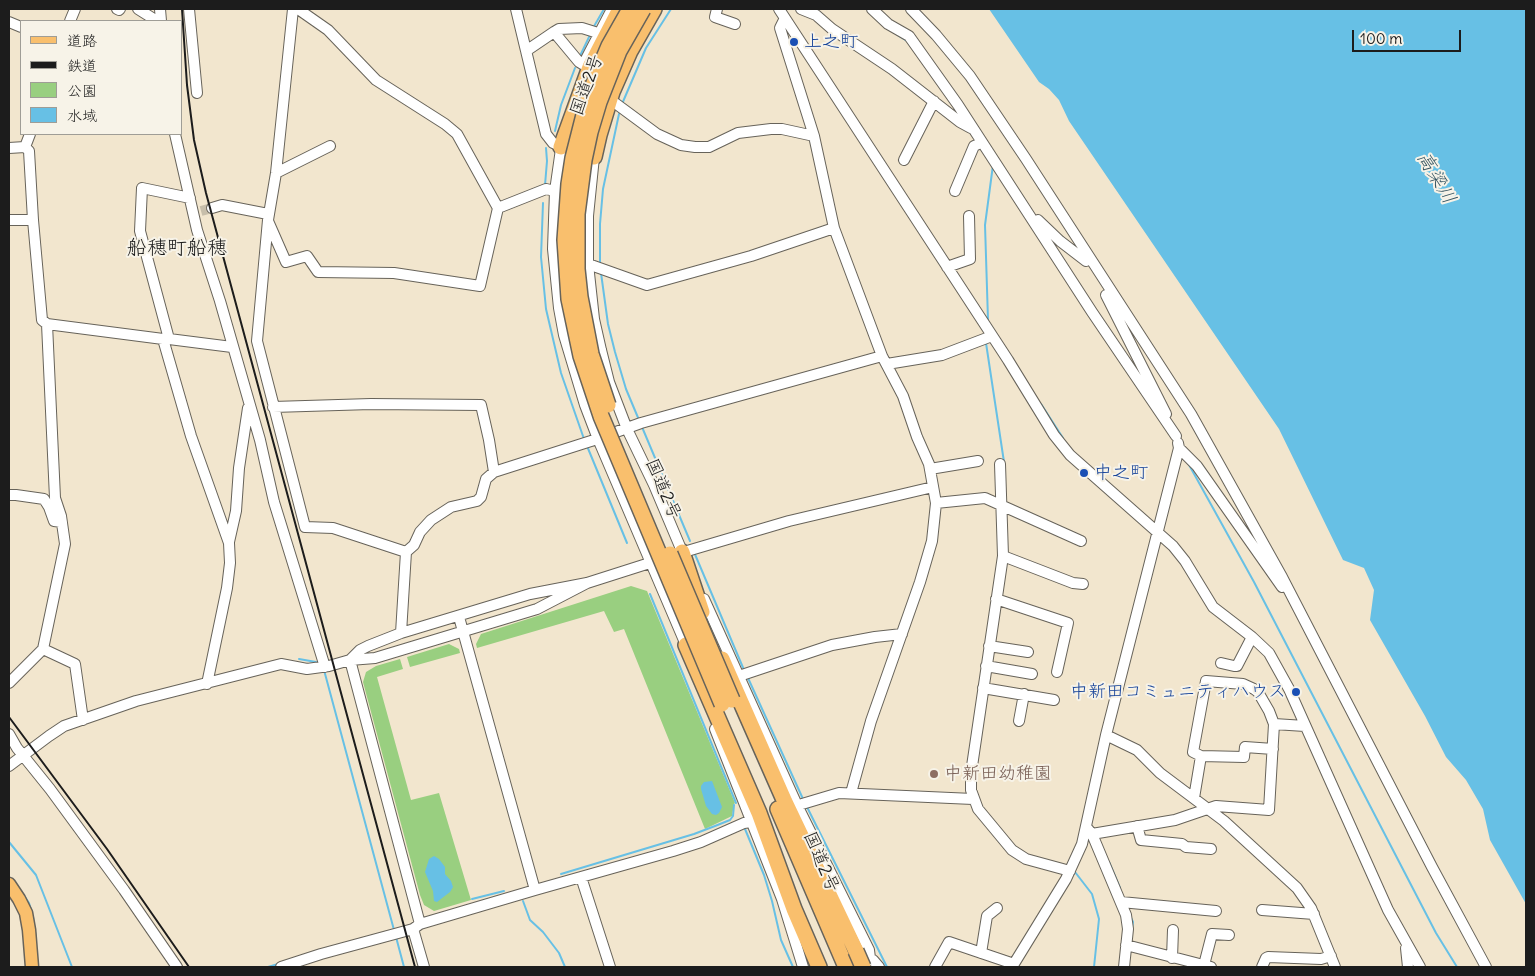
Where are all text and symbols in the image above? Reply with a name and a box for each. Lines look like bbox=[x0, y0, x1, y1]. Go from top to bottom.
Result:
legend bbox=[20, 20, 182, 135]
scale bar bbox=[1355, 20, 1464, 52]
text: 100 m bbox=[1360, 29, 1402, 48]
text: 道路 bbox=[67, 31, 97, 50]
place label: 上之町 bbox=[804, 31, 858, 53]
marker: 上之町 bbox=[788, 36, 800, 48]
street label: 国道2号 bbox=[566, 51, 608, 119]
text: 鉄道 bbox=[67, 56, 97, 75]
text: 公園 bbox=[67, 81, 97, 100]
text: 水域 bbox=[67, 106, 97, 125]
water label: 高梁川 bbox=[1412, 148, 1460, 208]
district label: 船穂町船穂 bbox=[127, 236, 227, 260]
street label: 国道2号 bbox=[641, 455, 685, 523]
place label: 中之町 bbox=[1094, 462, 1148, 484]
marker: 中之町 bbox=[1078, 467, 1090, 479]
place label: 中新田コミュニティハウス bbox=[1070, 681, 1286, 703]
marker: 中新田コミュニティハウス bbox=[1290, 686, 1302, 698]
place label: 中新田幼稚園 bbox=[944, 763, 1052, 785]
marker: 中新田幼稚園 bbox=[928, 768, 940, 780]
street label: 国道2号 bbox=[799, 828, 843, 896]

